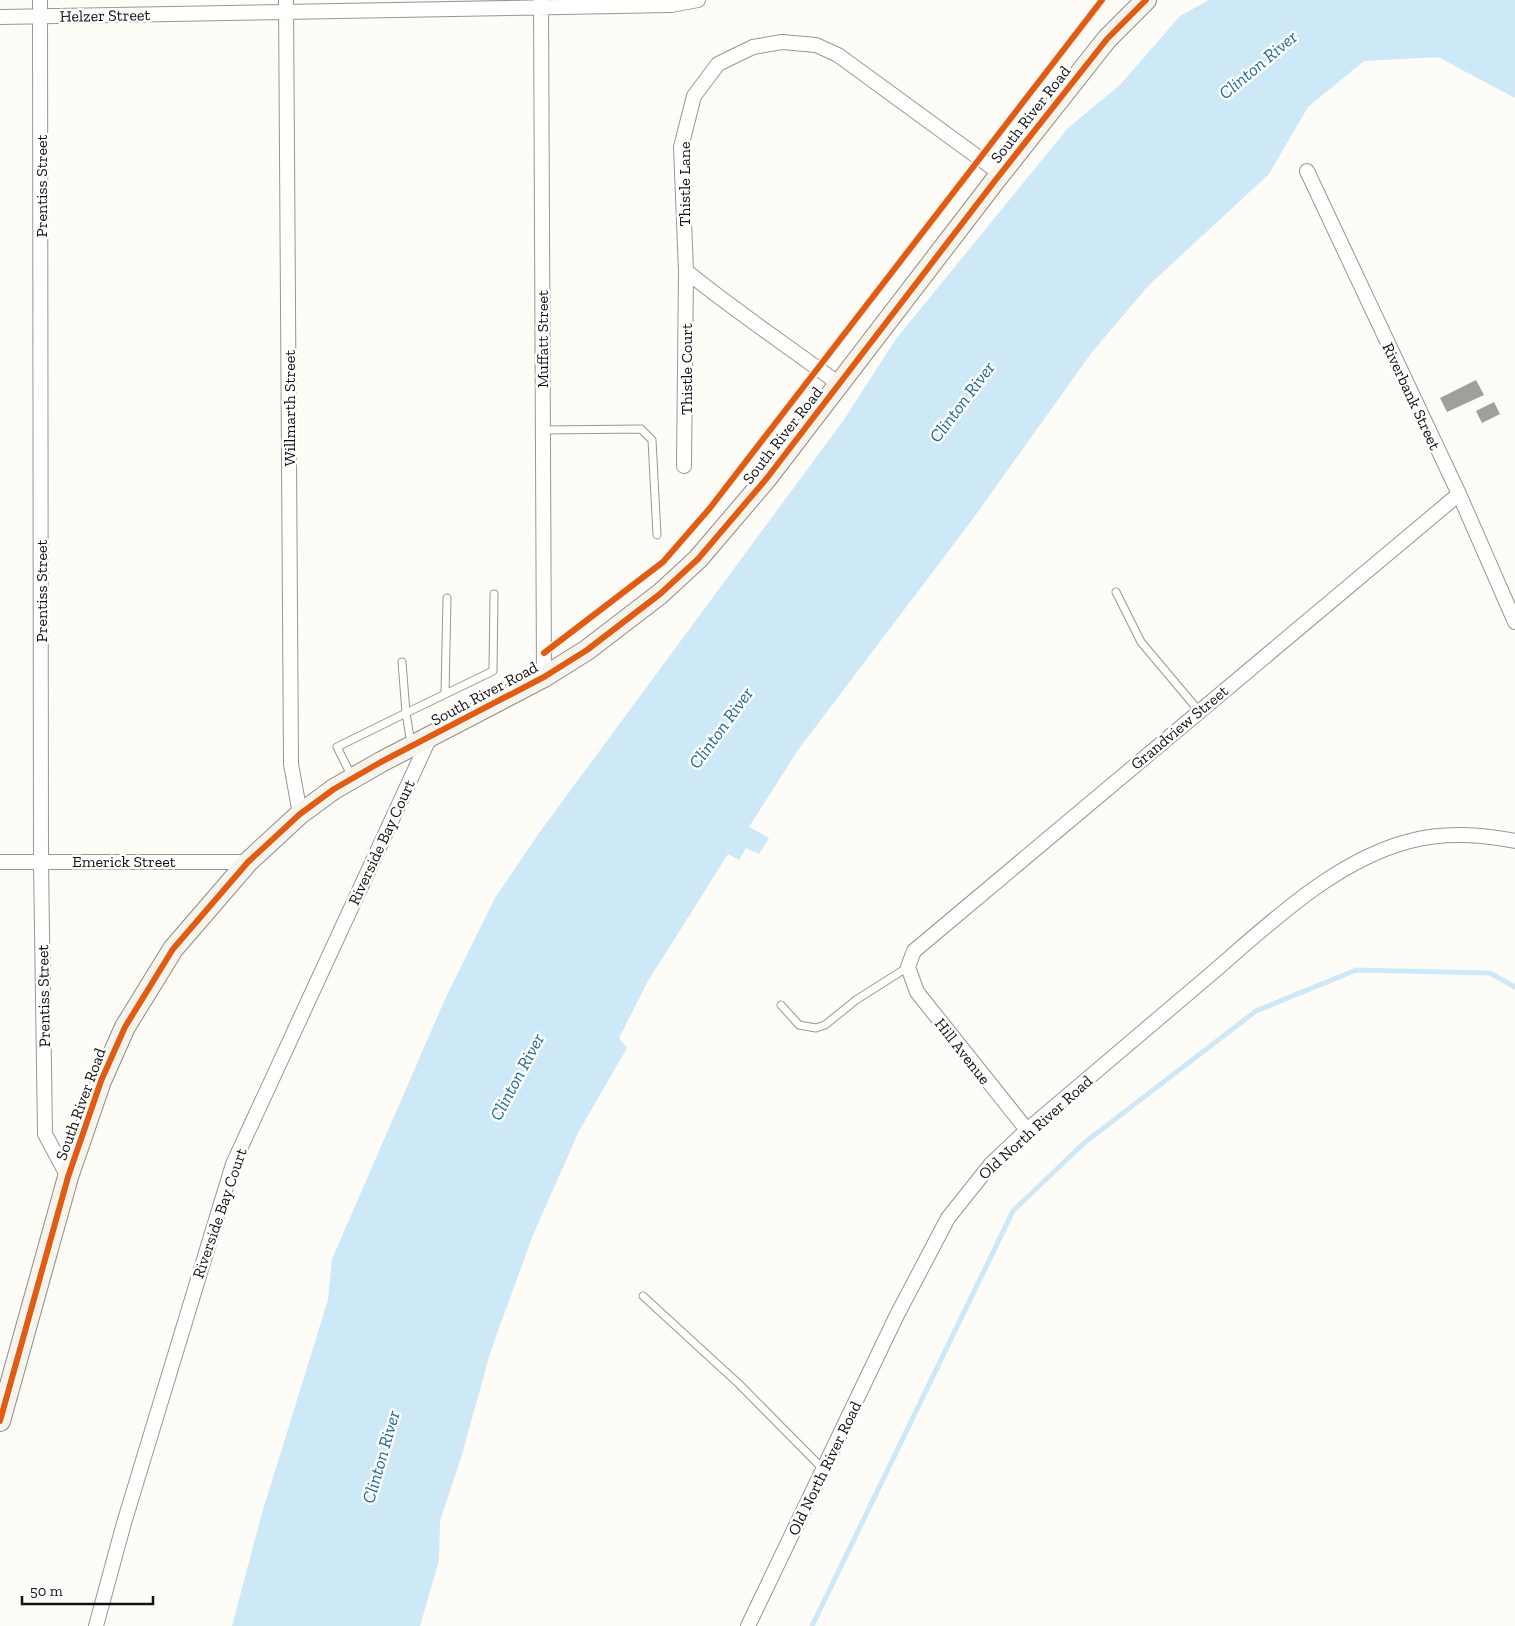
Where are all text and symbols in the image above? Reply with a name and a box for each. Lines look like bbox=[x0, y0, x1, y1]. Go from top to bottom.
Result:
street label: Helzer Street bbox=[59, 5, 151, 26]
water label: Clinton River bbox=[1214, 25, 1302, 104]
street label: South River Road bbox=[987, 62, 1074, 167]
street label: Prentiss Street bbox=[32, 135, 51, 237]
street label: Thistle Lane bbox=[675, 142, 694, 226]
street label: Muffatt Street bbox=[533, 290, 552, 388]
street label: Thistle Court bbox=[677, 323, 696, 415]
street label: Riverbank Street bbox=[1378, 340, 1445, 453]
street label: Willmarth Street bbox=[280, 350, 299, 466]
water label: Clinton River bbox=[925, 357, 1000, 447]
street label: South River Road bbox=[739, 383, 826, 488]
street label: Prentiss Street bbox=[32, 540, 51, 642]
street label: South River Road bbox=[428, 657, 541, 730]
street label: Grandview Street bbox=[1127, 681, 1232, 774]
water label: Clinton River bbox=[684, 682, 758, 773]
street label: Riverside Bay Court bbox=[344, 776, 419, 908]
street label: Emerick Street bbox=[72, 852, 176, 871]
street label: Prentiss Street bbox=[33, 944, 54, 1048]
street label: Hill Avenue bbox=[931, 1014, 994, 1088]
water label: Clinton River bbox=[485, 1029, 549, 1124]
street label: South River Road bbox=[51, 1045, 110, 1163]
street label: Old North River Road bbox=[974, 1071, 1096, 1184]
street label: Riverside Bay Court bbox=[188, 1146, 251, 1281]
street label: Old North River Road bbox=[784, 1398, 865, 1538]
water label: Clinton River bbox=[357, 1407, 405, 1506]
scale bar bbox=[22, 1574, 154, 1606]
text: 50 m bbox=[30, 1582, 63, 1600]

